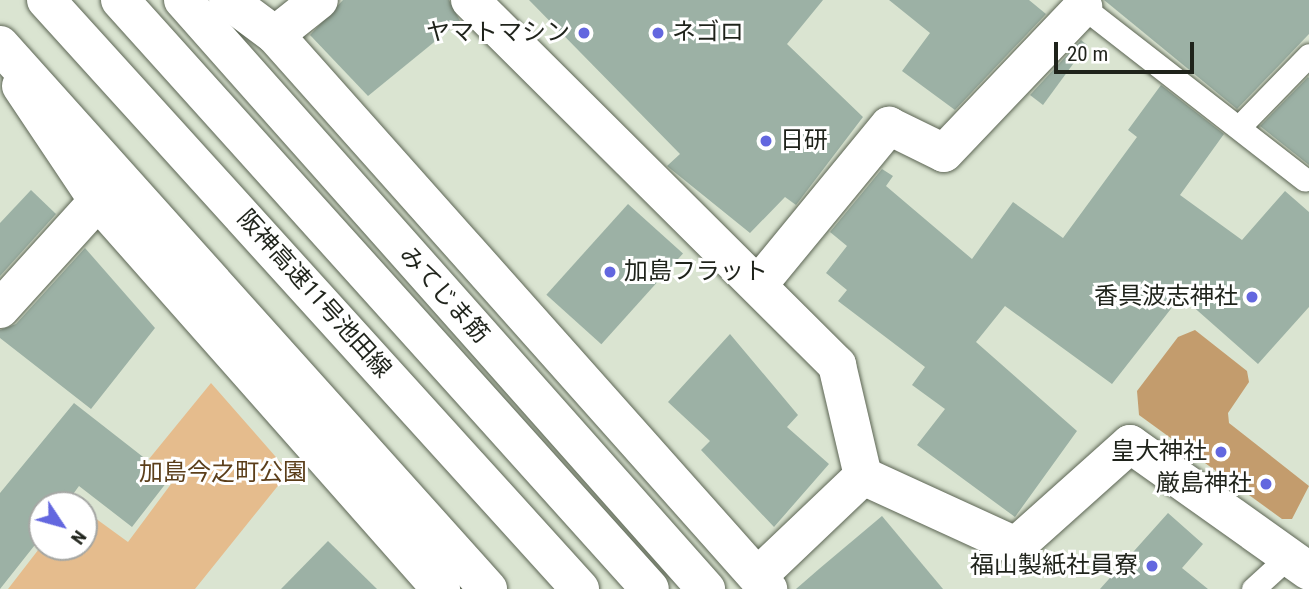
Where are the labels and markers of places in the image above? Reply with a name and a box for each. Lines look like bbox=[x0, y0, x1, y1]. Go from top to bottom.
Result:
place label: ヤマトマシン bbox=[426, 19, 570, 47]
place label: ネゴロ bbox=[672, 19, 744, 47]
marker: ヤマトマシン bbox=[576, 25, 592, 41]
marker: ネゴロ bbox=[650, 25, 666, 41]
place label: 日研 bbox=[780, 127, 828, 155]
marker: 日研 bbox=[758, 133, 774, 149]
place label: 加島フラット bbox=[624, 258, 768, 286]
marker: 加島フラット bbox=[602, 264, 618, 280]
place label: 香具波志神社 bbox=[1094, 283, 1238, 311]
marker: 香具波志神社 bbox=[1244, 289, 1260, 305]
place label: 皇大神社 bbox=[1111, 438, 1207, 466]
marker: 皇大神社 bbox=[1213, 444, 1229, 460]
place label: 厳島神社 bbox=[1156, 470, 1252, 498]
marker: 厳島神社 bbox=[1258, 476, 1274, 492]
place label: 福山製紙社員寮 bbox=[970, 552, 1138, 580]
marker: 福山製紙社員寮 bbox=[1144, 558, 1160, 574]

